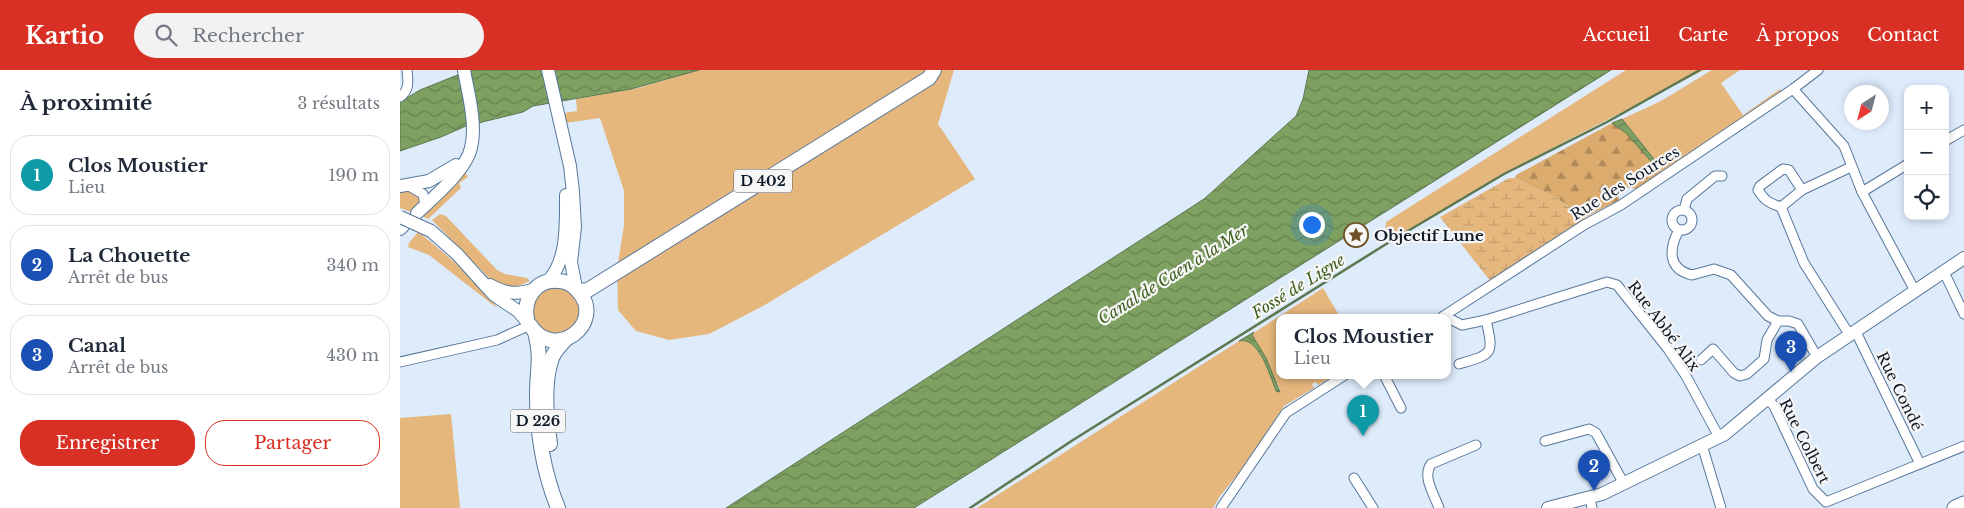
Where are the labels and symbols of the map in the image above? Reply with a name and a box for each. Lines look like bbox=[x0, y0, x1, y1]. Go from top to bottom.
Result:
north arrow bbox=[1844, 85, 1889, 130]
street label: Rue des Sources bbox=[1567, 142, 1683, 224]
road number: D 402 bbox=[734, 170, 792, 192]
your location bbox=[1299, 212, 1325, 238]
water label: Canal de Caen à la Mer bbox=[1094, 219, 1252, 328]
place icon: Objectif Lune bbox=[1343, 222, 1369, 248]
place label: Objectif Lune bbox=[1374, 226, 1484, 245]
water label: Fossé de Ligne bbox=[1247, 249, 1349, 323]
street label: Rue Abbé Alix bbox=[1624, 277, 1704, 375]
pin: 3 bbox=[1775, 331, 1807, 372]
street label: Rue Condé bbox=[1873, 348, 1927, 434]
pin: 1 bbox=[1347, 395, 1379, 436]
street label: Rue Colbert bbox=[1775, 395, 1835, 487]
road number: D 226 bbox=[510, 410, 566, 432]
pin: 2 bbox=[1578, 450, 1610, 491]

